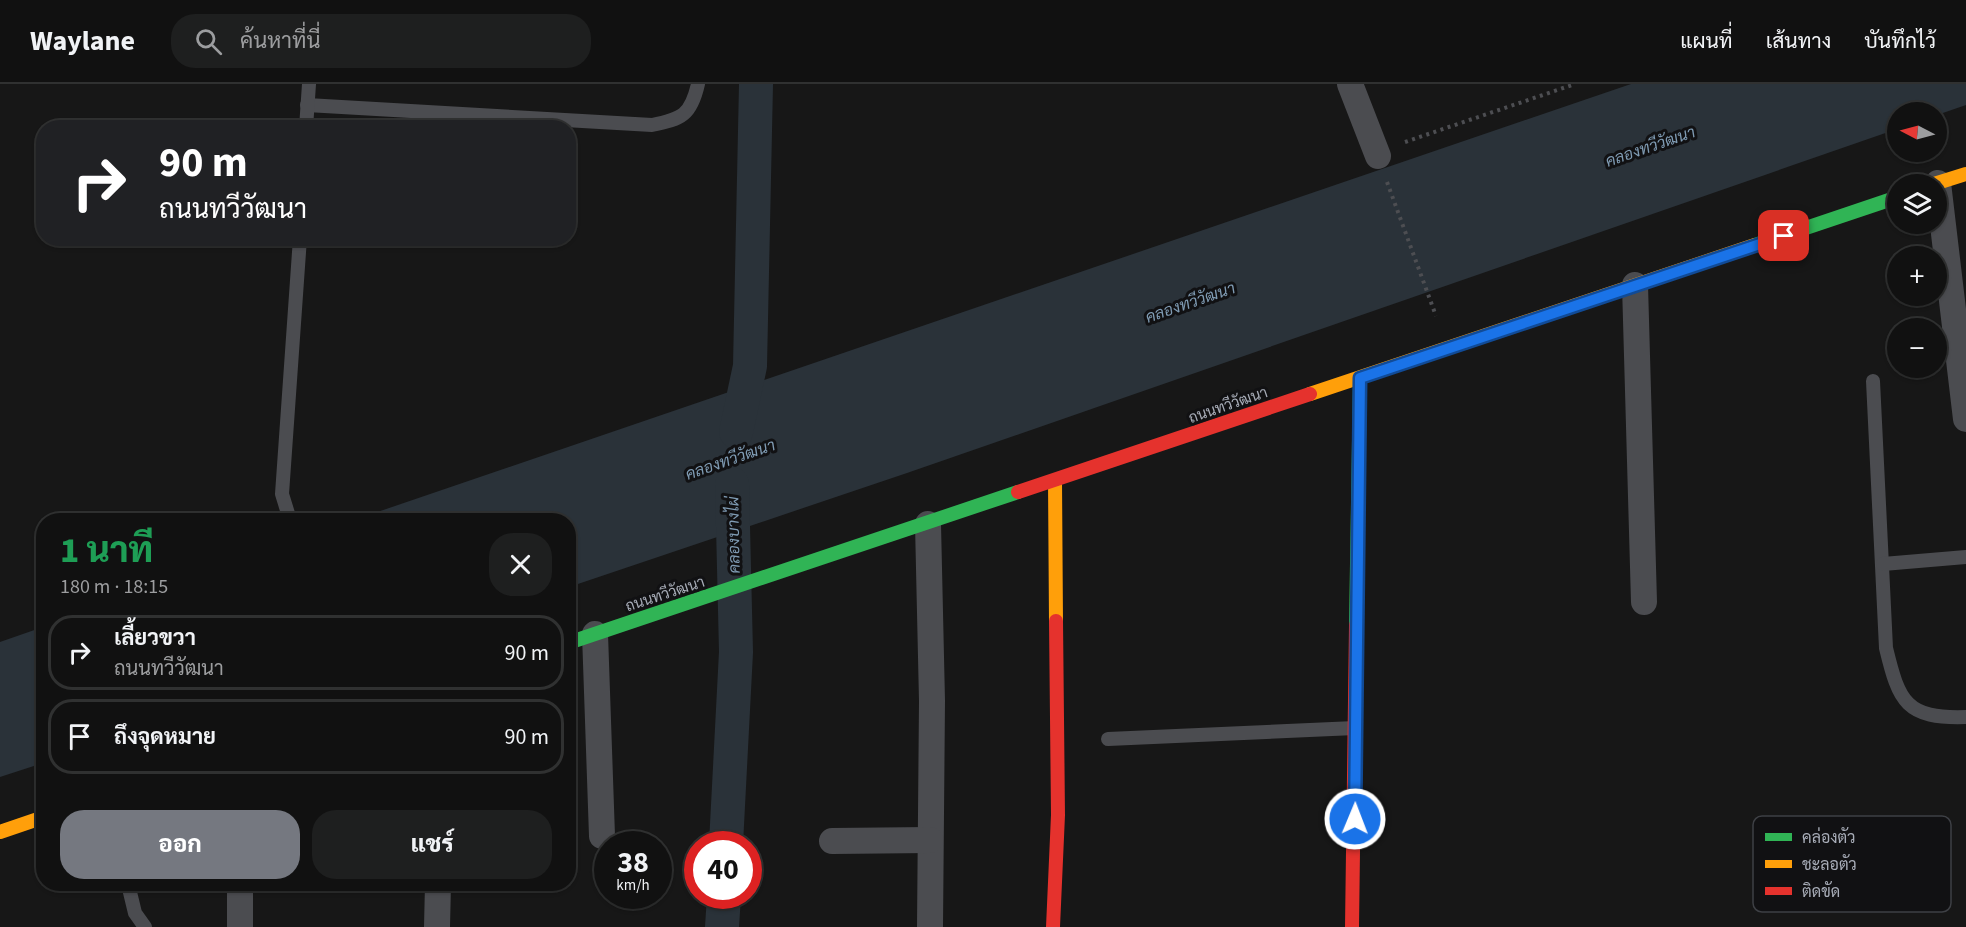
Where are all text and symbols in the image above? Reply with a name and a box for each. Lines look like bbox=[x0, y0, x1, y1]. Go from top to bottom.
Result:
search box bbox=[171, 14, 591, 68]
text: Waylane bbox=[30, 21, 135, 61]
icon: search bbox=[192, 25, 225, 58]
text: ค้นหาที่นี่ bbox=[240, 25, 321, 57]
text: แผนที่ bbox=[1680, 26, 1733, 56]
text: เส้นทาง bbox=[1766, 26, 1831, 56]
text: บันทึกไว้ bbox=[1864, 26, 1936, 56]
north arrow bbox=[1887, 102, 1947, 162]
map controls bbox=[1887, 102, 1947, 378]
water label: คลองทวีวัฒนา bbox=[1602, 120, 1698, 173]
text: 90 m bbox=[159, 133, 248, 193]
icon: right bbox=[60, 144, 138, 222]
button: layers bbox=[1887, 174, 1947, 234]
text: ถนนทวีวัฒนา bbox=[159, 190, 307, 229]
pin bbox=[1758, 210, 1809, 261]
icon: arrive bbox=[1767, 219, 1800, 252]
button: + bbox=[1887, 246, 1947, 306]
water label: คลองทวีวัฒนา bbox=[1142, 276, 1238, 329]
button: − bbox=[1887, 318, 1947, 378]
street label: ถนนทวีวัฒนา bbox=[1186, 382, 1271, 429]
water label: คลองทวีวัฒนา bbox=[682, 433, 778, 486]
water label: คลองบางไผ่ bbox=[721, 495, 746, 574]
text: 1 นาที bbox=[60, 525, 153, 576]
button: close bbox=[489, 533, 552, 596]
street label: ถนนทวีวัฒนา bbox=[623, 572, 708, 617]
text: 180 m · 18:15 bbox=[60, 573, 168, 601]
text: เลี้ยวขวา bbox=[114, 622, 196, 654]
icon: right bbox=[63, 636, 96, 669]
text: 90 m bbox=[504, 637, 549, 669]
text: ถนนทวีวัฒนา bbox=[114, 655, 224, 683]
icon: arrive bbox=[63, 720, 96, 753]
text: ถึงจุดหมาย bbox=[114, 721, 216, 753]
text: 90 m bbox=[504, 721, 549, 753]
position arrow bbox=[1323, 787, 1387, 851]
button: ออก bbox=[60, 810, 300, 879]
button: แชร์ bbox=[312, 810, 552, 879]
legend bbox=[1753, 816, 1951, 912]
text: คล่องตัว bbox=[1802, 827, 1856, 849]
speed limit sign: 40 bbox=[684, 831, 762, 909]
text: 38 bbox=[617, 841, 649, 884]
text: ชะลอตัว bbox=[1802, 854, 1857, 876]
text: km/h bbox=[616, 875, 650, 896]
text: ติดขัด bbox=[1802, 881, 1840, 903]

